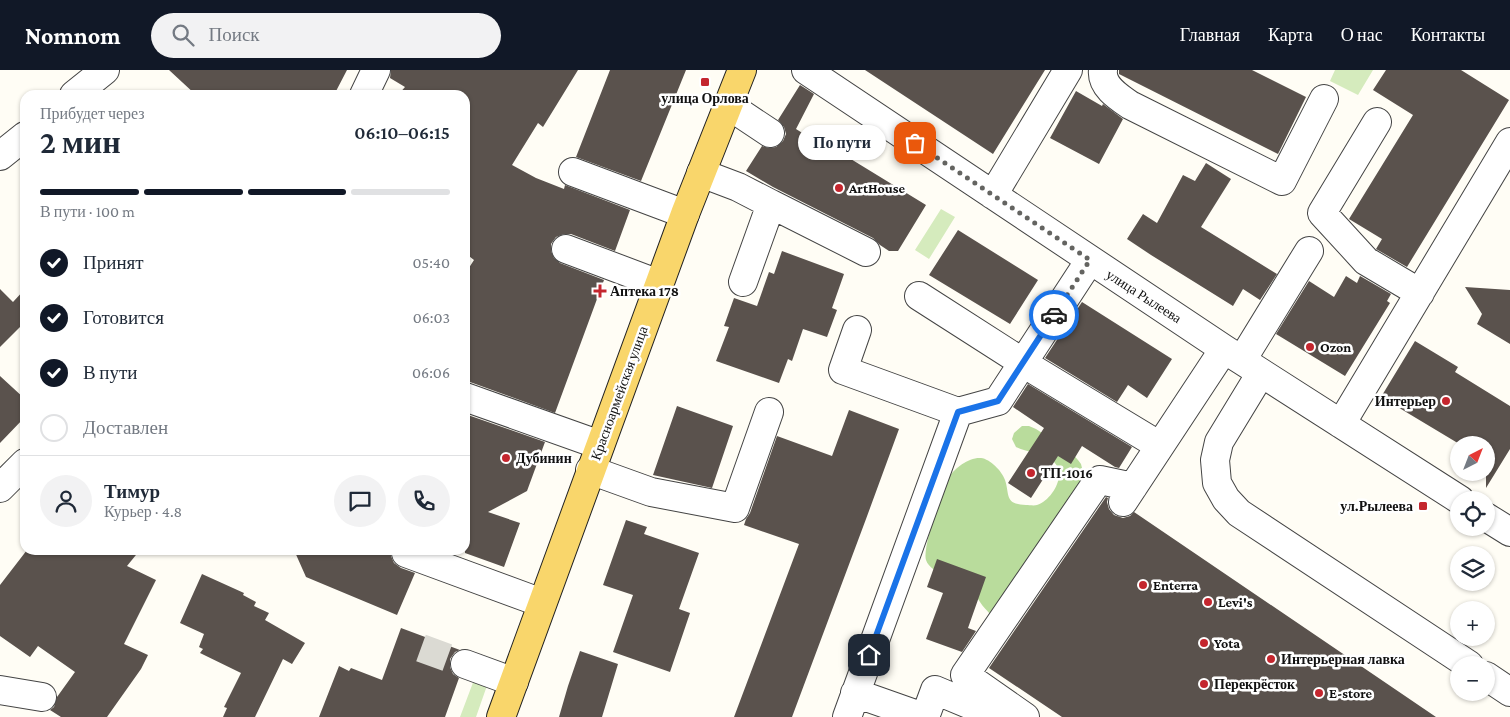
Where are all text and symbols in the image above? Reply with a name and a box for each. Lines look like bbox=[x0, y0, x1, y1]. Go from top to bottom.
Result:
search box bbox=[151, 13, 501, 58]
icon: search bbox=[169, 21, 197, 49]
text: Nomnom bbox=[25, 22, 121, 49]
text: Поиск bbox=[209, 24, 260, 45]
text: Главная bbox=[1180, 25, 1240, 45]
text: Карта bbox=[1268, 25, 1313, 45]
text: О нас bbox=[1341, 25, 1383, 45]
text: Контакты bbox=[1411, 25, 1485, 45]
marker: улица Орлова bbox=[699, 76, 711, 88]
place label: улица Орлова bbox=[661, 90, 749, 106]
text: Прибудет через bbox=[40, 105, 145, 122]
text: 06:10–06:15 bbox=[354, 122, 450, 143]
pin bbox=[894, 122, 936, 164]
text: 2 мин bbox=[40, 124, 121, 160]
callout: По пути bbox=[798, 126, 885, 160]
icon: bag bbox=[901, 129, 929, 157]
text: По пути bbox=[813, 134, 871, 151]
place label: ArtHouse bbox=[848, 180, 906, 196]
marker: ArtHouse bbox=[833, 182, 845, 194]
text: В пути · 100 m bbox=[40, 203, 135, 220]
icon: check bbox=[40, 249, 68, 277]
text: Принят bbox=[83, 252, 144, 273]
text: 05:40 bbox=[413, 254, 450, 271]
street label: улица Рылеева bbox=[1103, 266, 1185, 327]
place label: Аптека 178 bbox=[610, 283, 679, 299]
marker: Аптека 178 bbox=[594, 285, 606, 297]
courier bbox=[1029, 290, 1079, 340]
icon: car bbox=[1040, 301, 1068, 329]
icon: check bbox=[40, 304, 68, 332]
text: Готовится bbox=[83, 307, 164, 328]
text: 06:03 bbox=[413, 309, 450, 326]
street label: Красноармейская улица bbox=[587, 323, 651, 462]
place label: Ozon bbox=[1320, 339, 1351, 355]
marker: Ozon bbox=[1304, 341, 1316, 353]
icon: check bbox=[40, 359, 68, 387]
text: В пути bbox=[83, 362, 137, 383]
text: 06:06 bbox=[412, 364, 450, 381]
place label: Интерьер bbox=[1375, 393, 1436, 409]
marker: Интерьер bbox=[1440, 395, 1452, 407]
text: Доставлен bbox=[83, 417, 168, 438]
north arrow bbox=[1450, 436, 1495, 481]
map controls bbox=[1450, 436, 1495, 701]
place label: Дубинин bbox=[516, 450, 572, 466]
marker: Дубинин bbox=[500, 452, 512, 464]
place label: ТП-1016 bbox=[1041, 465, 1093, 481]
marker: ТП-1016 bbox=[1025, 467, 1037, 479]
button: person bbox=[40, 475, 92, 527]
button: chat bbox=[334, 475, 386, 527]
button: phone bbox=[398, 475, 450, 527]
text: Тимур bbox=[104, 481, 160, 502]
button: locate bbox=[1450, 491, 1495, 536]
place label: ул.Рылеева bbox=[1340, 498, 1413, 514]
marker: ул.Рылеева bbox=[1417, 500, 1429, 512]
text: Курьер · 4.8 bbox=[104, 503, 182, 520]
button: layers bbox=[1450, 546, 1495, 591]
place label: Enterra bbox=[1153, 577, 1198, 593]
marker: Enterra bbox=[1137, 579, 1149, 591]
place label: Levi's bbox=[1218, 594, 1253, 610]
marker: Levi's bbox=[1202, 596, 1214, 608]
button: + bbox=[1450, 601, 1495, 646]
pin bbox=[848, 634, 890, 676]
place label: Yota bbox=[1214, 635, 1240, 651]
marker: Yota bbox=[1198, 637, 1210, 649]
icon: home bbox=[855, 641, 883, 669]
place label: Интерьерная лавка bbox=[1281, 651, 1405, 667]
marker: Интерьерная лавка bbox=[1265, 653, 1277, 665]
button: − bbox=[1450, 656, 1495, 701]
place label: Перекрёсток bbox=[1214, 676, 1296, 692]
marker: Перекрёсток bbox=[1198, 678, 1210, 690]
place label: E-store bbox=[1329, 685, 1372, 701]
marker: E-store bbox=[1313, 687, 1325, 699]

